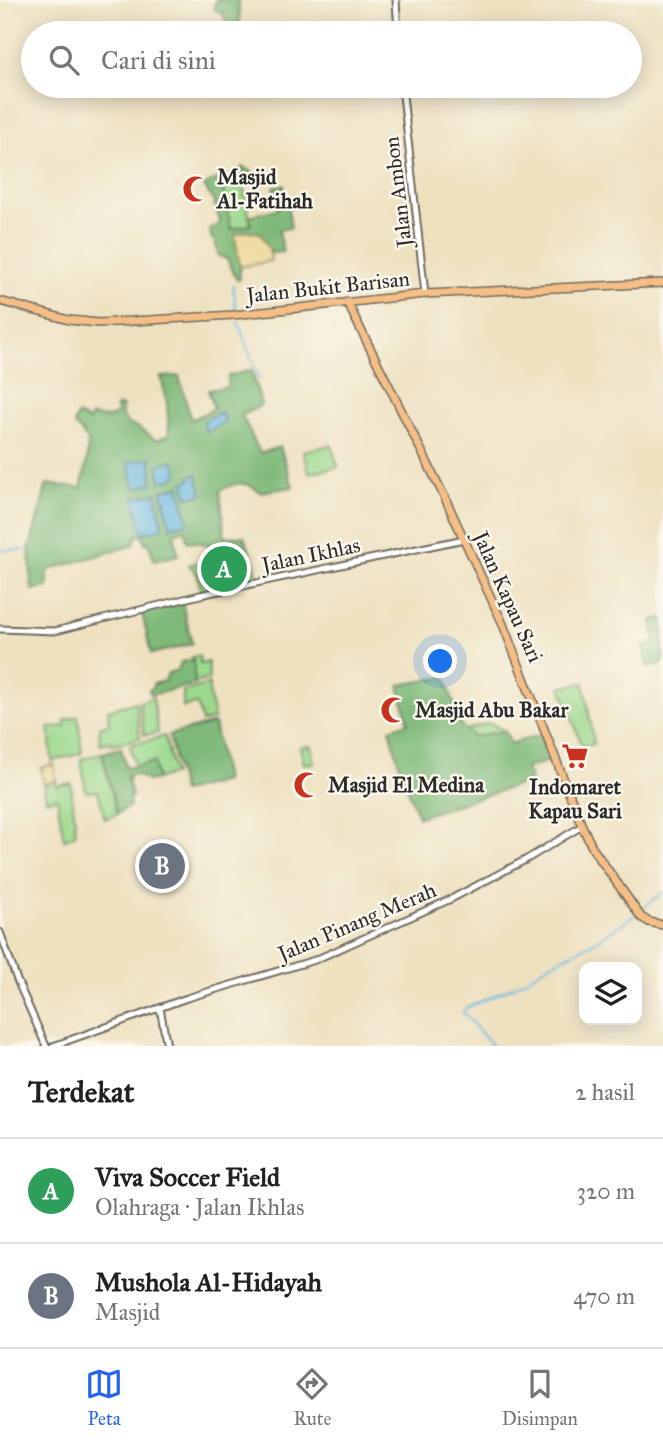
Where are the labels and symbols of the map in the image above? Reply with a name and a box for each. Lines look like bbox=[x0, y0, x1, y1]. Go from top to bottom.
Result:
street label: Jalan Ambon bbox=[378, 135, 418, 251]
place label: Masjid Al-Fatihah bbox=[215, 164, 313, 214]
mosque icon: Masjid Al-Fatihah bbox=[181, 174, 211, 204]
street label: Jalan Bukit Barisan bbox=[243, 265, 411, 309]
street label: Jalan Kapau Sari bbox=[467, 526, 549, 667]
street label: Jalan Ikhlas bbox=[257, 532, 363, 579]
pin: A bbox=[201, 543, 247, 595]
your location bbox=[423, 644, 457, 678]
mosque icon: Masjid Abu Bakar bbox=[379, 695, 409, 725]
place label: Masjid Abu Bakar bbox=[415, 697, 569, 723]
supermarket icon: Indomaret Kapau Sari bbox=[560, 741, 590, 771]
mosque icon: Masjid El Medina bbox=[292, 770, 322, 800]
place label: Masjid El Medina bbox=[328, 772, 485, 798]
place label: Indomaret Kapau Sari bbox=[528, 774, 622, 824]
pin: B bbox=[139, 840, 185, 892]
street label: Jalan Pinang Merah bbox=[272, 877, 440, 968]

